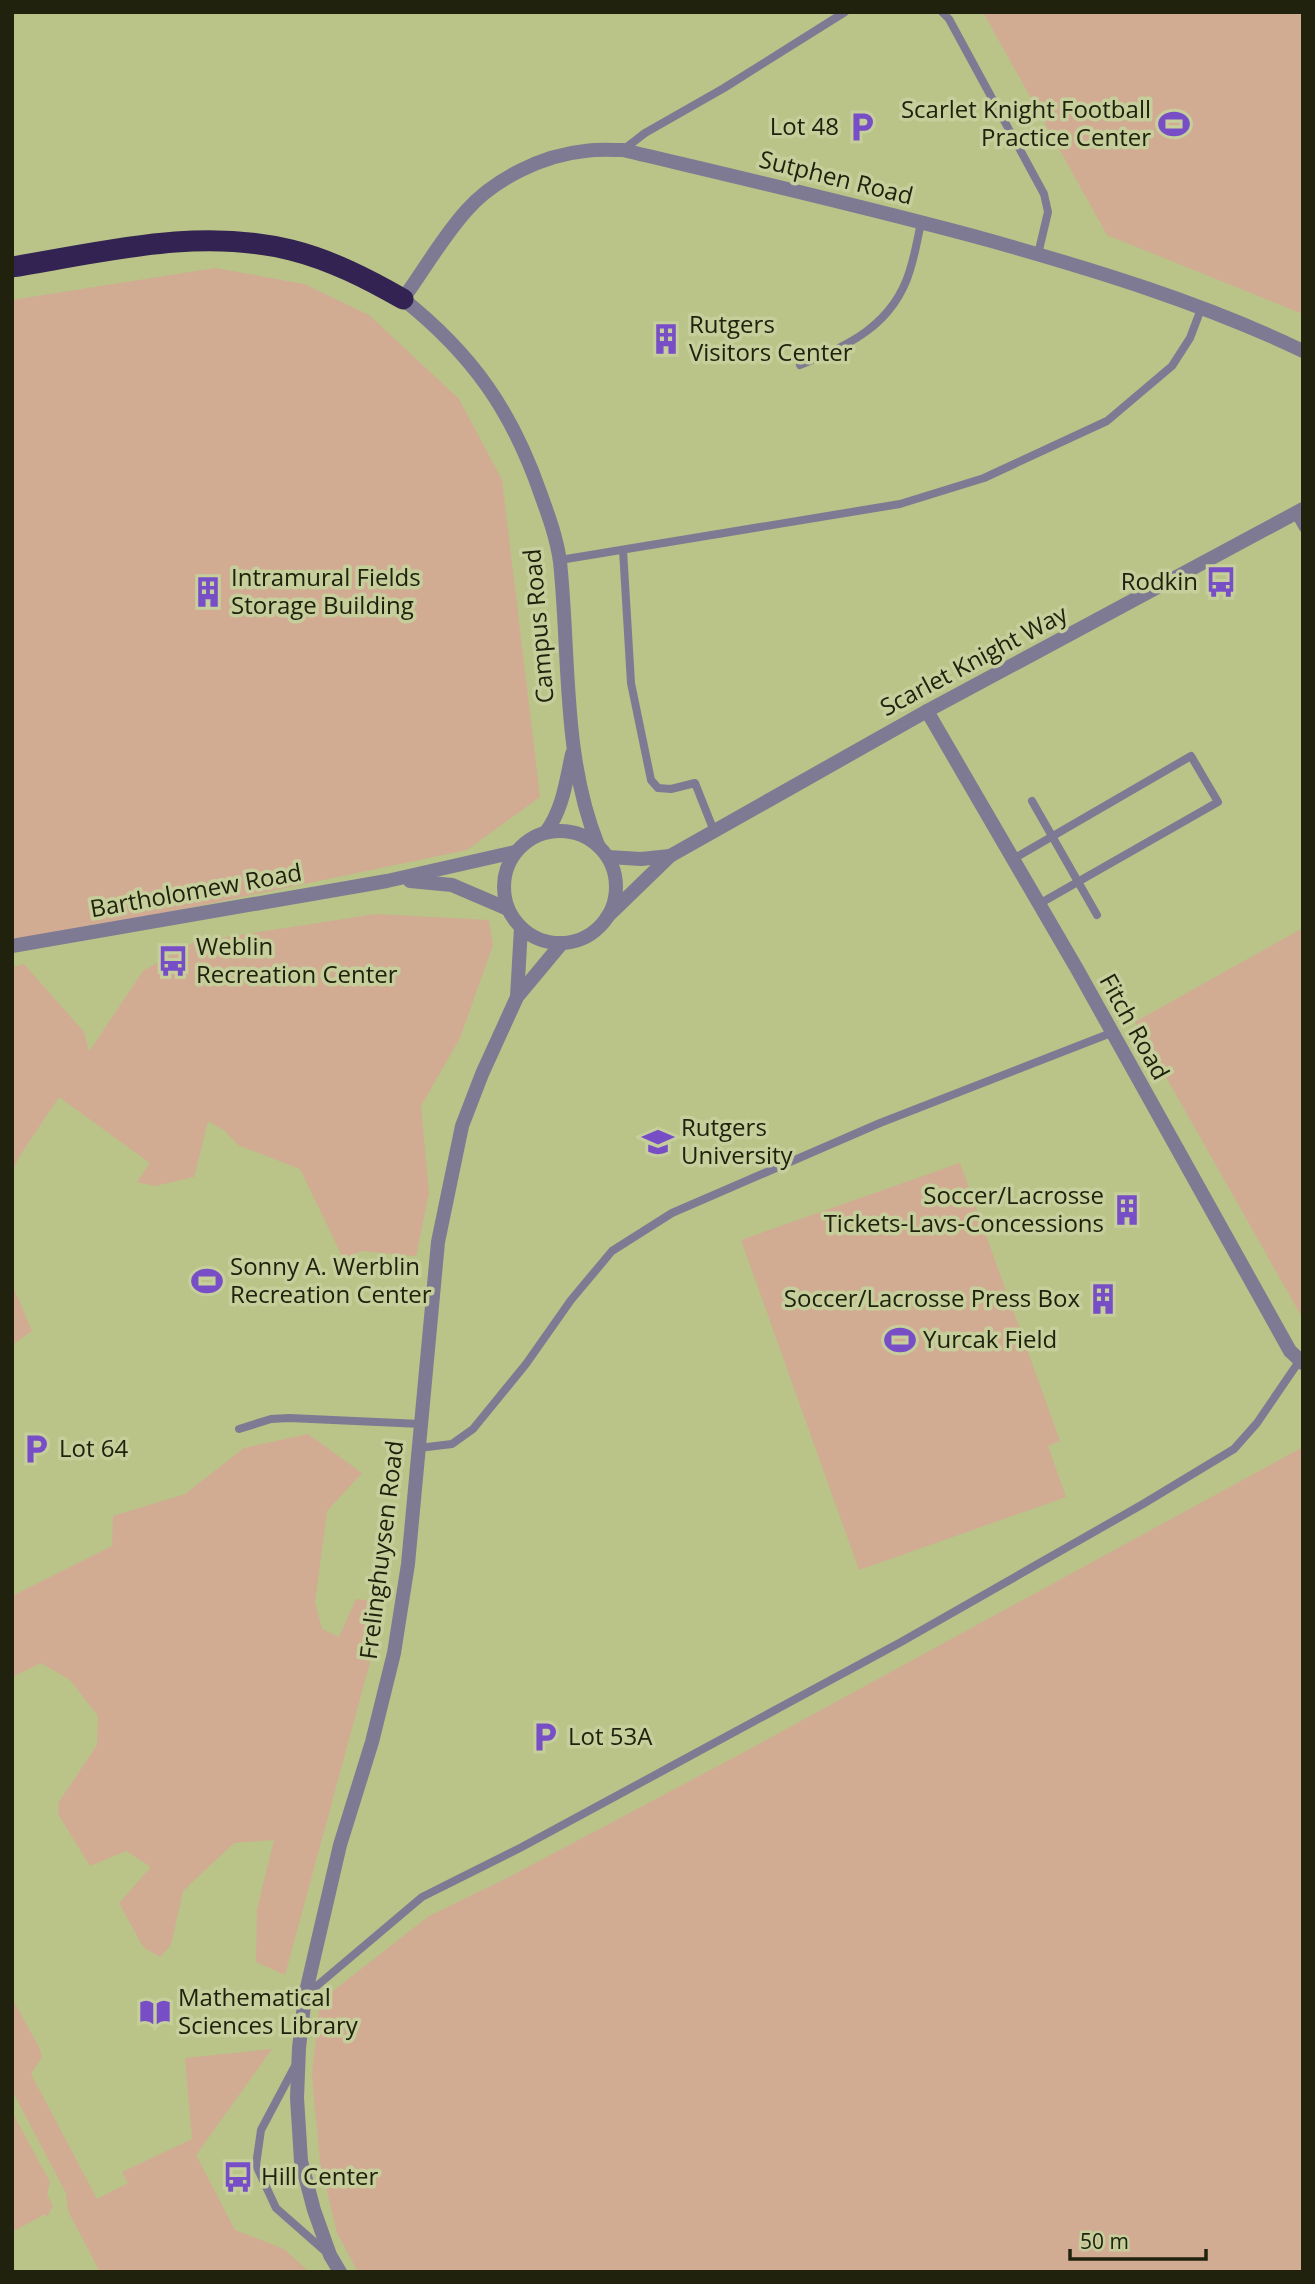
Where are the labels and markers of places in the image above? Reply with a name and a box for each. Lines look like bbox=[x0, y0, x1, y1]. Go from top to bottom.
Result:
place label: Scarlet Knight Football Practice Center bbox=[901, 92, 1151, 153]
sports icon: Scarlet Knight Football Practice Center bbox=[1157, 107, 1191, 141]
place label: Lot 48 bbox=[770, 109, 839, 142]
parking icon: Lot 48 bbox=[845, 110, 879, 144]
place label: Rutgers Visitors Center bbox=[689, 307, 853, 368]
building icon: Rutgers Visitors Center bbox=[649, 322, 683, 356]
place label: Intramural Fields Storage Building bbox=[231, 560, 421, 621]
place label: Rodkin bbox=[1121, 564, 1198, 597]
bus stop icon: Rodkin bbox=[1204, 565, 1238, 599]
building icon: Intramural Fields Storage Building bbox=[191, 575, 225, 609]
place label: Weblin Recreation Center bbox=[196, 929, 398, 990]
bus stop icon: Weblin Recreation Center bbox=[156, 944, 190, 978]
place label: Rutgers University bbox=[681, 1110, 794, 1171]
school or university icon: Rutgers University bbox=[641, 1125, 675, 1159]
place label: Soccer/Lacrosse Tickets-Lavs-Concessions bbox=[824, 1178, 1104, 1239]
building icon: Soccer/Lacrosse Tickets-Lavs-Concessions bbox=[1110, 1193, 1144, 1227]
place label: Sonny A. Werblin Recreation Center bbox=[230, 1249, 432, 1310]
sports icon: Sonny A. Werblin Recreation Center bbox=[190, 1264, 224, 1298]
place label: Soccer/Lacrosse Press Box bbox=[784, 1281, 1080, 1314]
building icon: Soccer/Lacrosse Press Box bbox=[1086, 1282, 1120, 1316]
place label: Yurcak Field bbox=[923, 1322, 1057, 1355]
sports icon: Yurcak Field bbox=[883, 1323, 917, 1357]
place label: Lot 64 bbox=[59, 1431, 128, 1464]
parking icon: Lot 64 bbox=[19, 1432, 53, 1466]
place label: Lot 53A bbox=[568, 1719, 653, 1752]
parking icon: Lot 53A bbox=[528, 1720, 562, 1754]
place label: Mathematical Sciences Library bbox=[178, 1980, 359, 2041]
library icon: Mathematical Sciences Library bbox=[138, 1995, 172, 2029]
place label: Hill Center bbox=[261, 2159, 378, 2192]
bus stop icon: Hill Center bbox=[221, 2160, 255, 2194]

